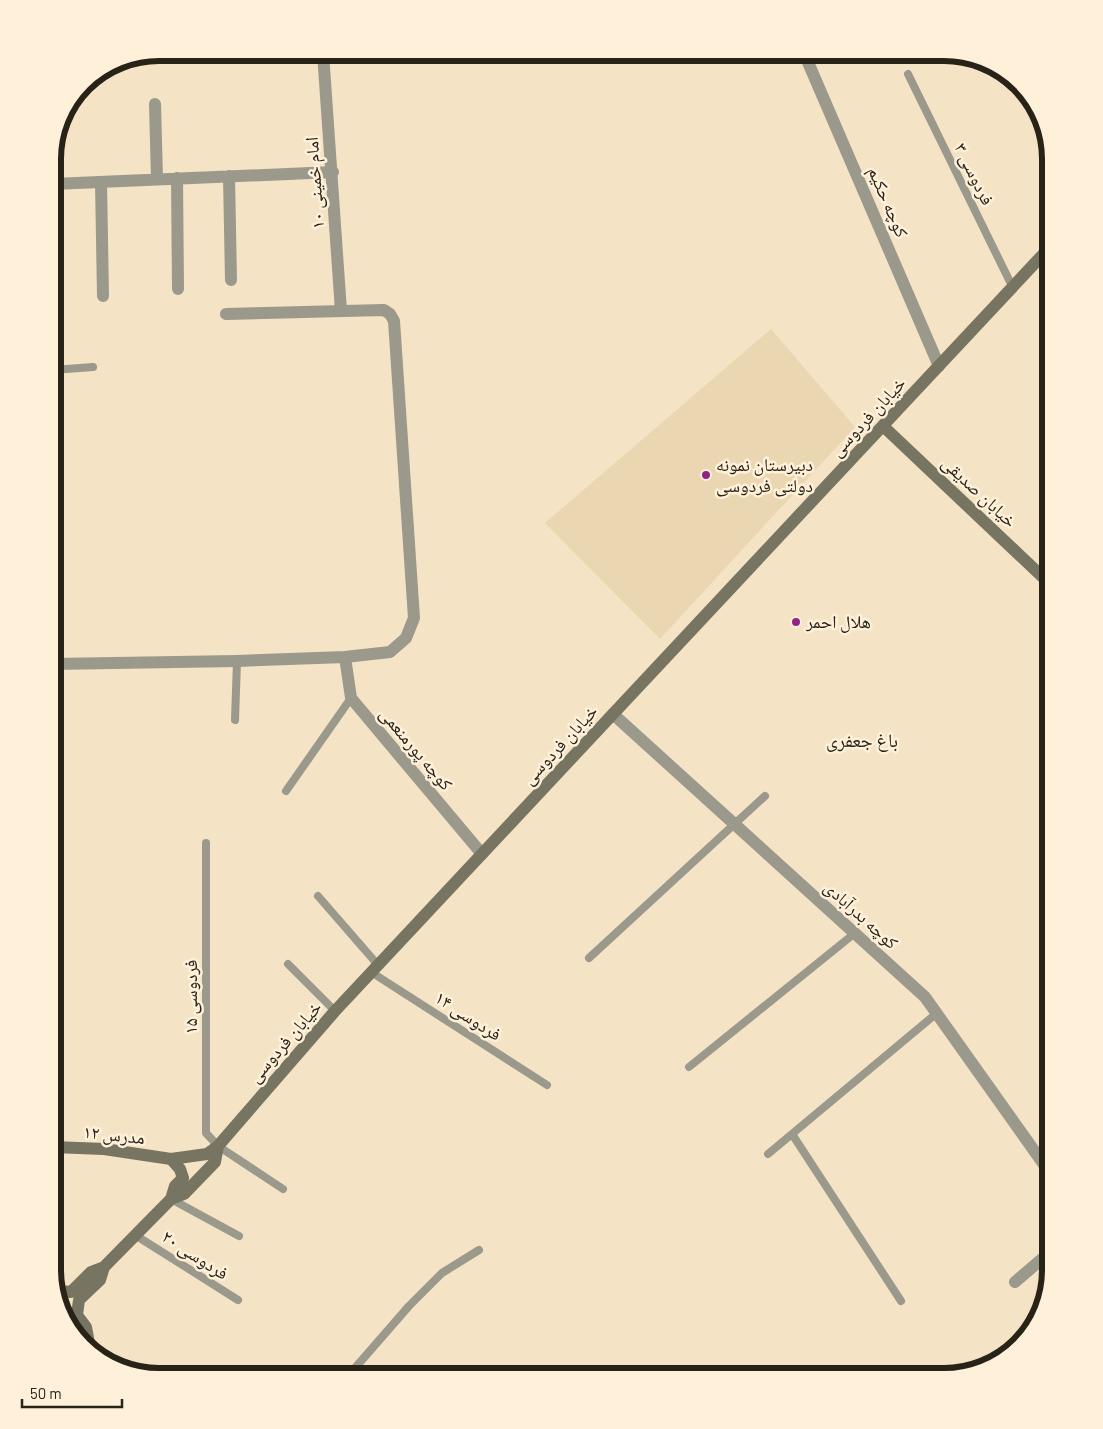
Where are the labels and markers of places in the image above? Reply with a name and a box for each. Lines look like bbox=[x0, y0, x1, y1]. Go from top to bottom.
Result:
place label: دبیرستان نمونه دولتی فردوسی bbox=[716, 453, 813, 497]
marker: دبیرستان نمونه دولتی فردوسی bbox=[700, 469, 712, 481]
place label: هلال احمر bbox=[805, 610, 871, 633]
marker: هلال احمر bbox=[790, 616, 802, 628]

